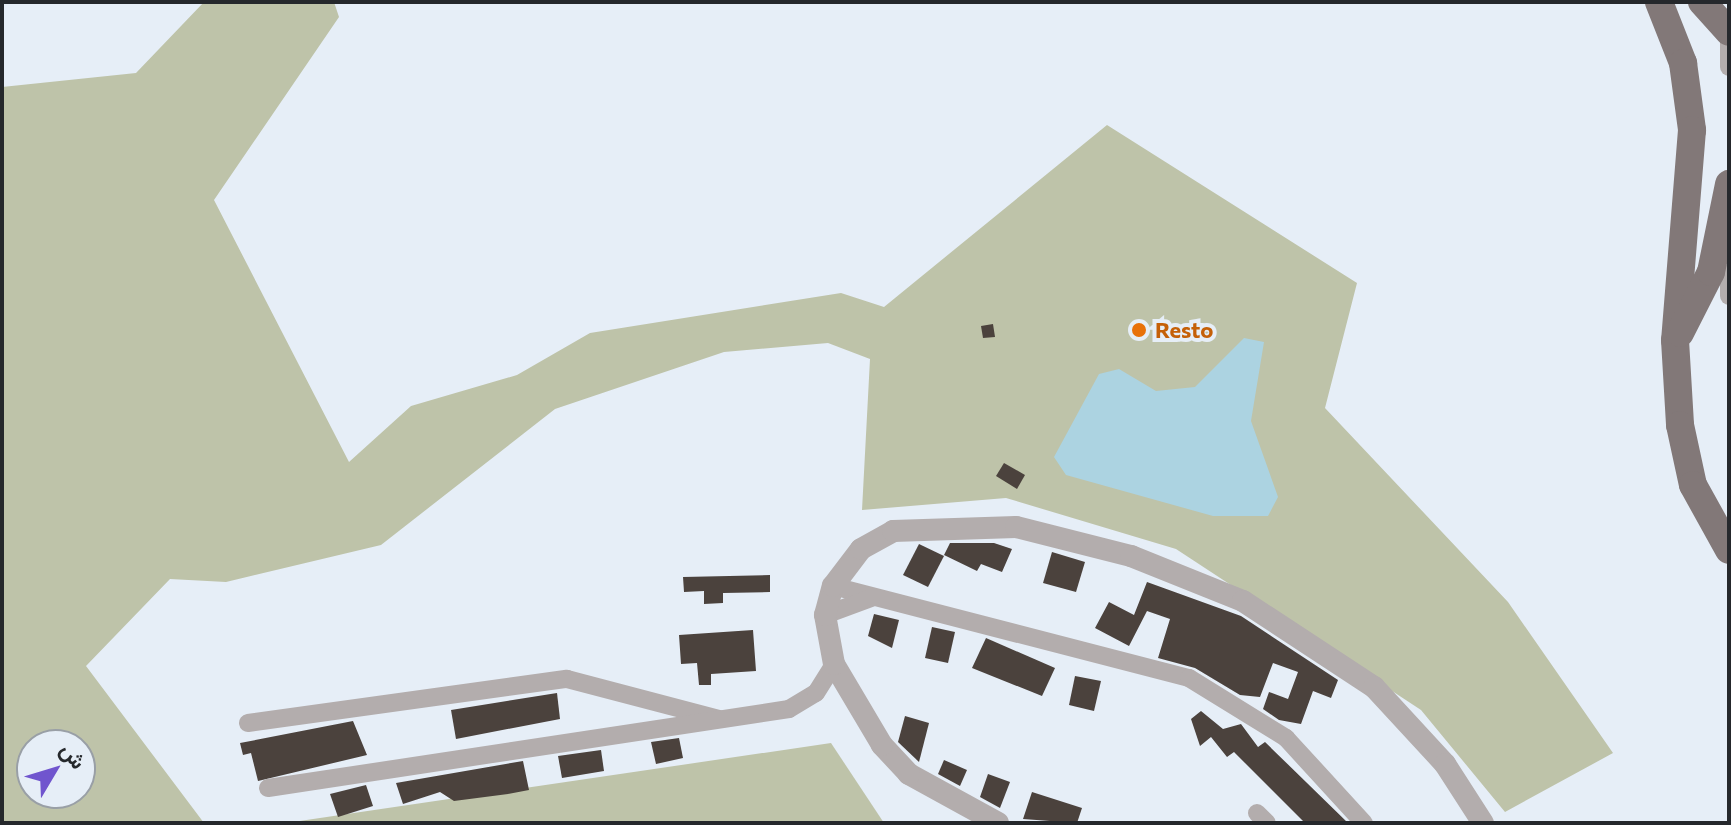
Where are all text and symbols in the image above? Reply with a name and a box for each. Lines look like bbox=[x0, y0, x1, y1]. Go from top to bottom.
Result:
place label: Resto bbox=[1155, 317, 1213, 343]
marker: Resto bbox=[1130, 321, 1148, 339]
north arrow bbox=[16, 729, 96, 809]
text: ش bbox=[55, 736, 93, 774]

